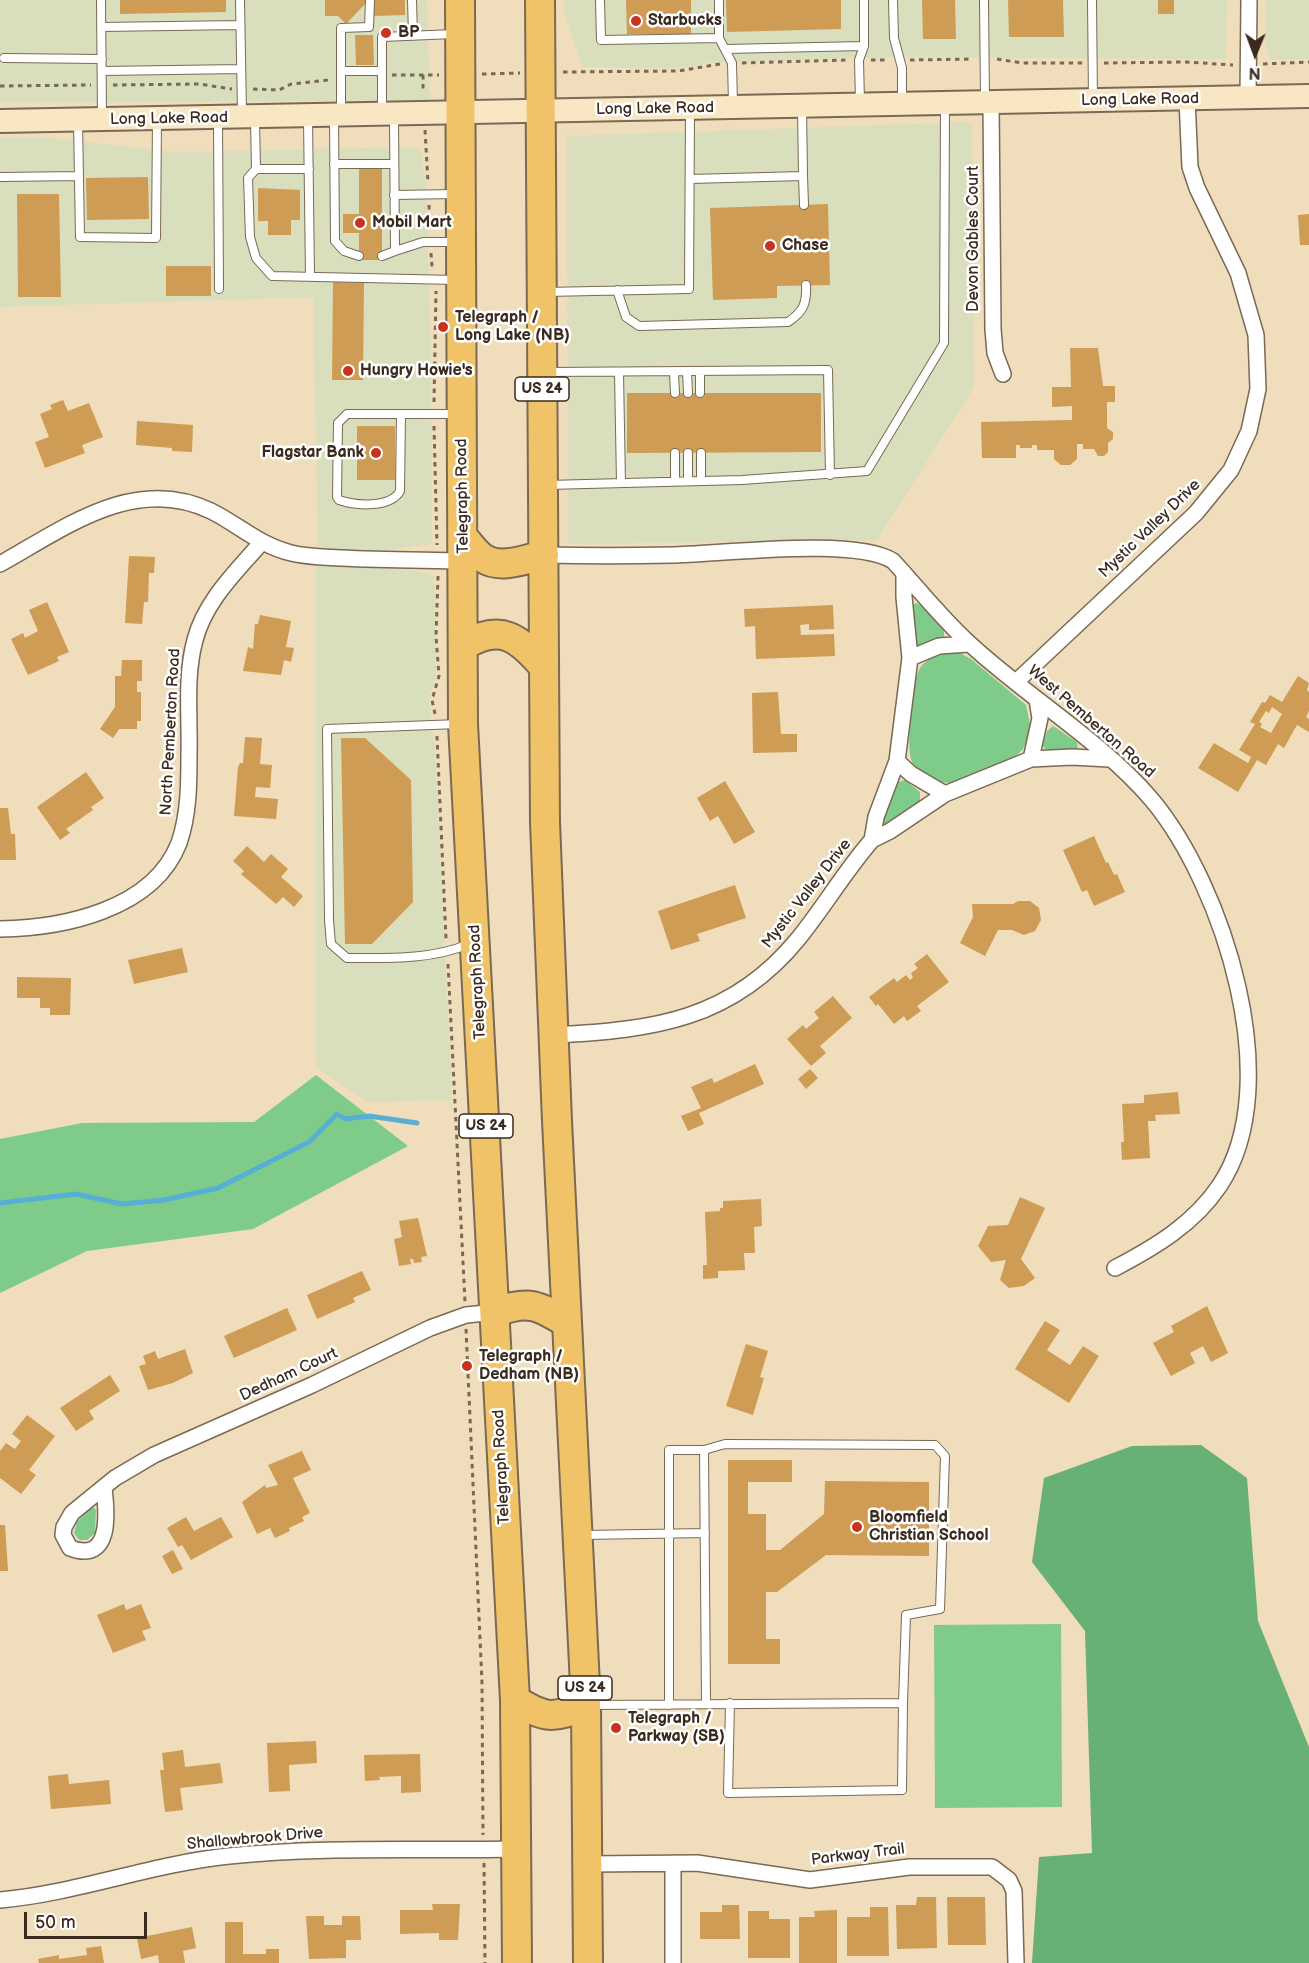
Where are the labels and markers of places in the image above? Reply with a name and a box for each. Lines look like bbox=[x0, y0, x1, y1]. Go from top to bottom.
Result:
place label: Starbucks bbox=[648, 11, 722, 31]
marker: Starbucks bbox=[629, 14, 643, 28]
place label: BP bbox=[398, 23, 419, 43]
marker: BP bbox=[379, 26, 393, 40]
place label: Mobil Mart bbox=[372, 213, 452, 233]
marker: Mobil Mart bbox=[353, 216, 367, 230]
place label: Chase bbox=[782, 236, 828, 256]
marker: Chase bbox=[763, 239, 777, 253]
place label: Telegraph / Long Lake (NB) bbox=[455, 308, 570, 346]
marker: Telegraph / Long Lake (NB) bbox=[436, 320, 450, 334]
place label: Hungry Howie's bbox=[360, 361, 473, 381]
marker: Hungry Howie's bbox=[341, 364, 355, 378]
place label: Flagstar Bank bbox=[261, 443, 364, 463]
marker: Flagstar Bank bbox=[369, 446, 383, 460]
place label: Telegraph / Dedham (NB) bbox=[479, 1347, 579, 1385]
marker: Telegraph / Dedham (NB) bbox=[460, 1359, 474, 1373]
place label: Bloomfield Christian School bbox=[869, 1508, 988, 1546]
marker: Bloomfield Christian School bbox=[850, 1520, 864, 1534]
place label: Telegraph / Parkway (SB) bbox=[628, 1709, 725, 1747]
marker: Telegraph / Parkway (SB) bbox=[609, 1721, 623, 1735]

